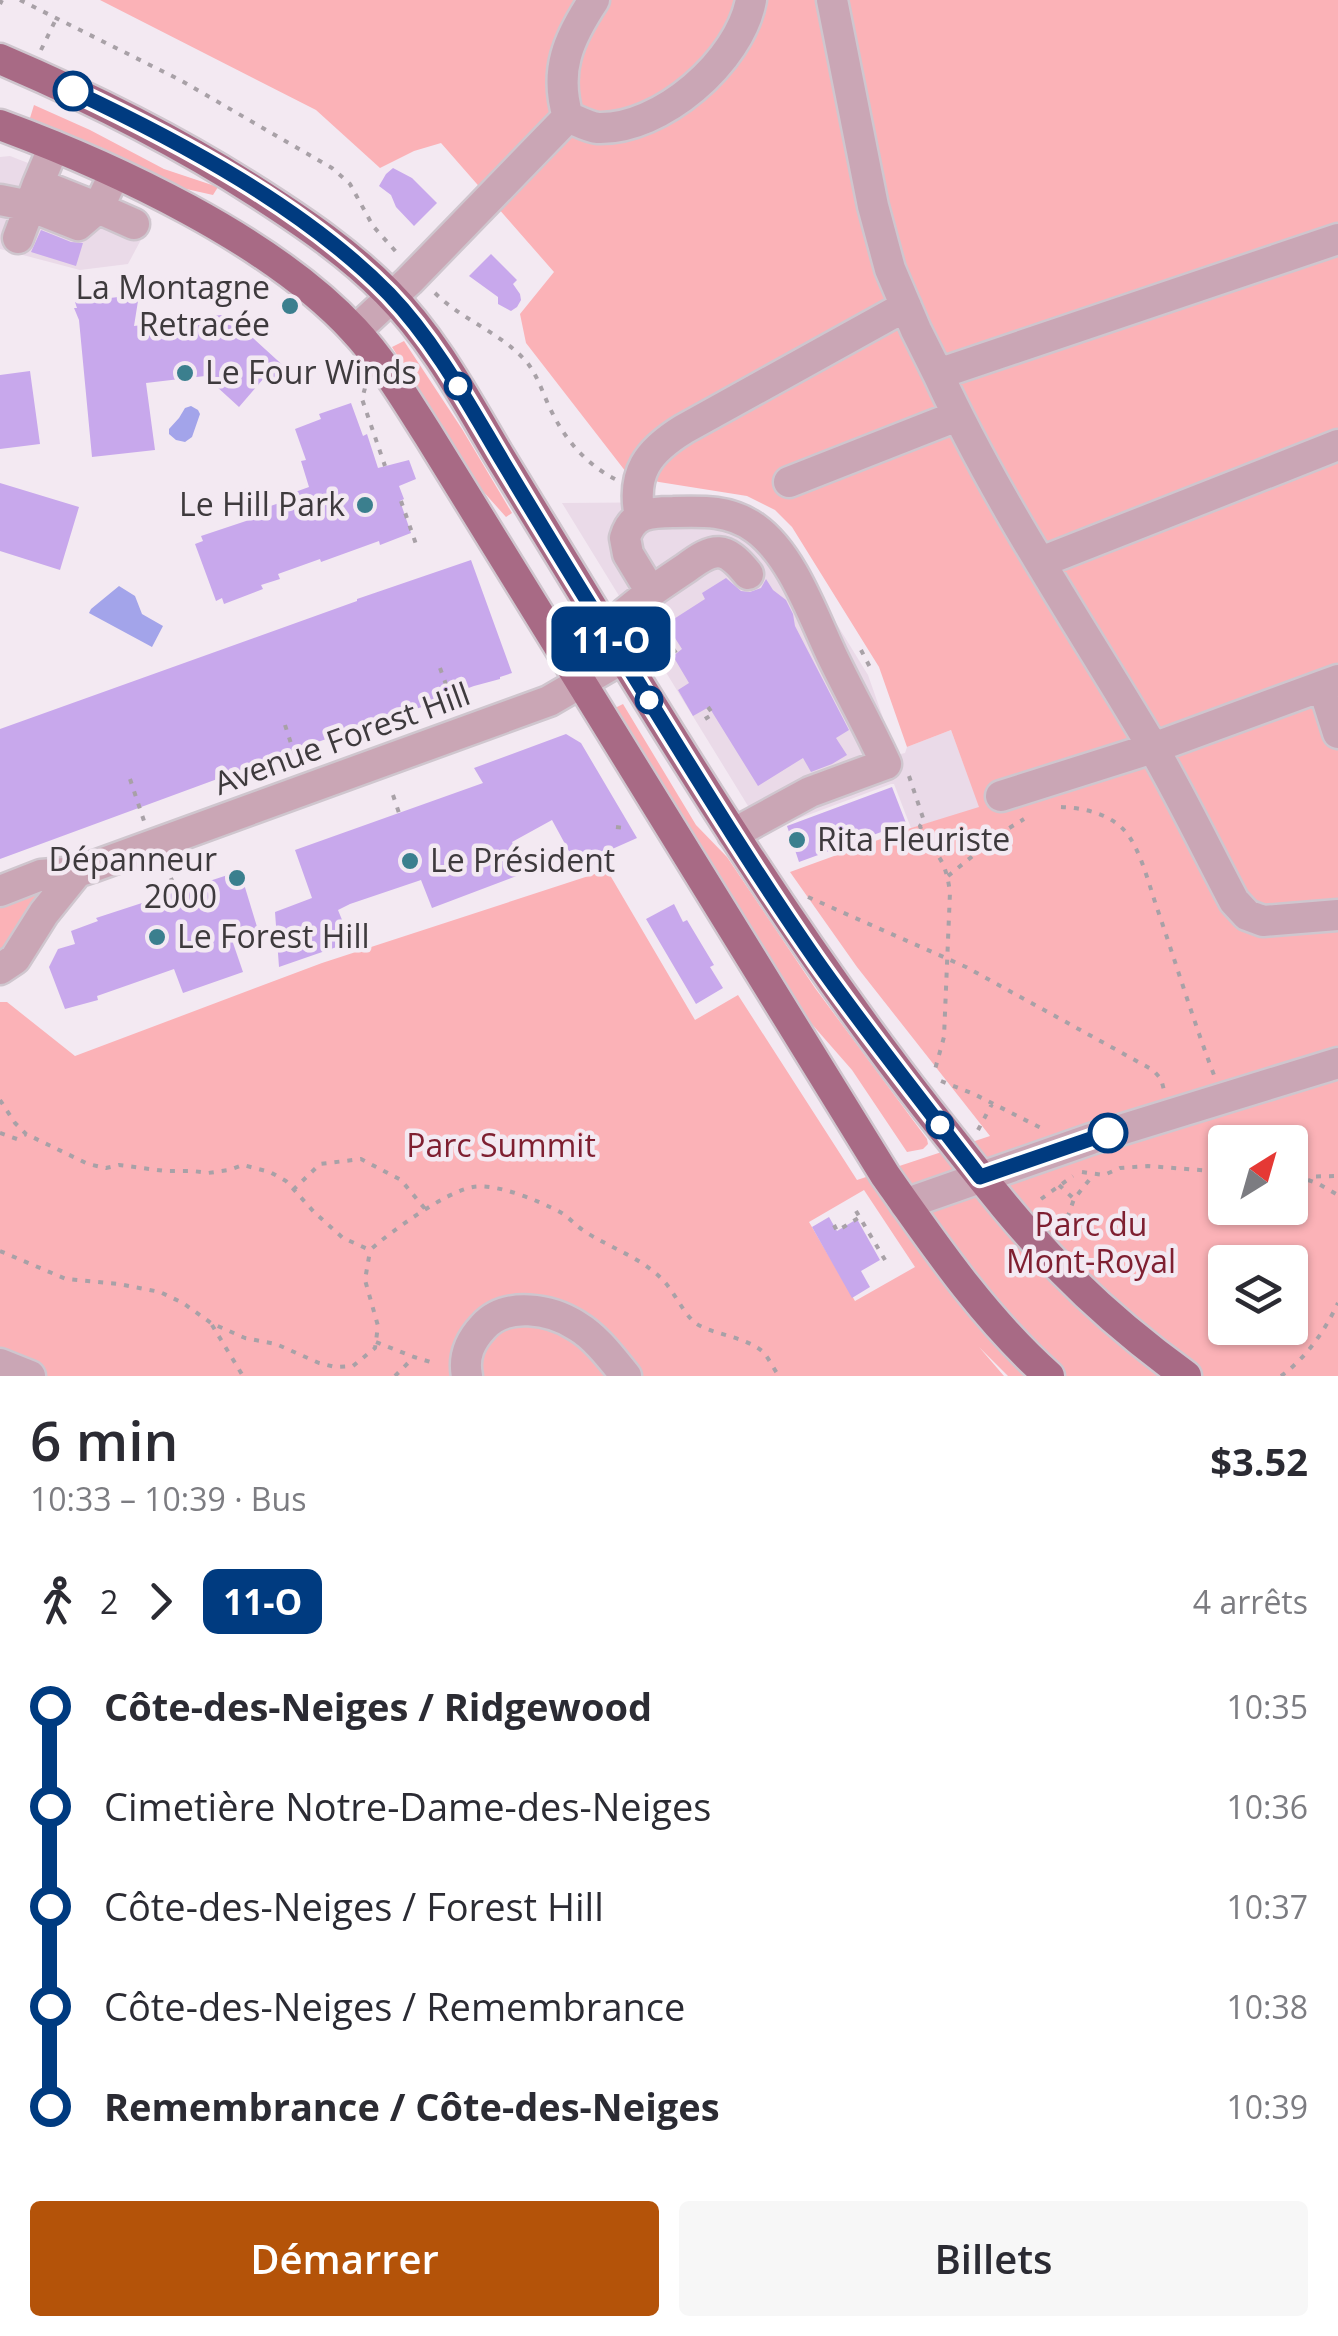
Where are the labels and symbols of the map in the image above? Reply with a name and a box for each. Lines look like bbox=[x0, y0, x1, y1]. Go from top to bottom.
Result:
unlabelled marker bbox=[54, 72, 92, 110]
place label: La Montagne Retracée bbox=[75, 265, 270, 345]
marker: La Montagne Retracée bbox=[279, 295, 301, 317]
place label: Le Four Winds bbox=[205, 350, 417, 393]
marker: Le Four Winds bbox=[174, 362, 196, 384]
unlabelled marker bbox=[445, 373, 471, 399]
place label: Le Hill Park bbox=[179, 482, 345, 525]
marker: Le Hill Park bbox=[354, 494, 376, 516]
line badge: 11-O bbox=[541, 606, 681, 672]
street label: Avenue Forest Hill bbox=[208, 671, 475, 804]
unlabelled marker bbox=[636, 687, 662, 713]
place label: Rita Fleuriste bbox=[817, 817, 1010, 860]
marker: Rita Fleuriste bbox=[786, 829, 808, 851]
place label: Dépanneur 2000 bbox=[49, 837, 217, 917]
place label: Le Président bbox=[430, 838, 615, 881]
marker: Le Président bbox=[399, 850, 421, 872]
marker: Dépanneur 2000 bbox=[226, 867, 248, 889]
place label: Le Forest Hill bbox=[177, 914, 370, 957]
marker: Le Forest Hill bbox=[146, 926, 168, 948]
unlabelled marker bbox=[927, 1112, 953, 1138]
unlabelled marker bbox=[1089, 1114, 1127, 1152]
park label: Parc Summit bbox=[406, 1123, 596, 1166]
north arrow bbox=[1208, 1125, 1308, 1225]
park label: Parc du Mont-Royal bbox=[1006, 1202, 1176, 1282]

